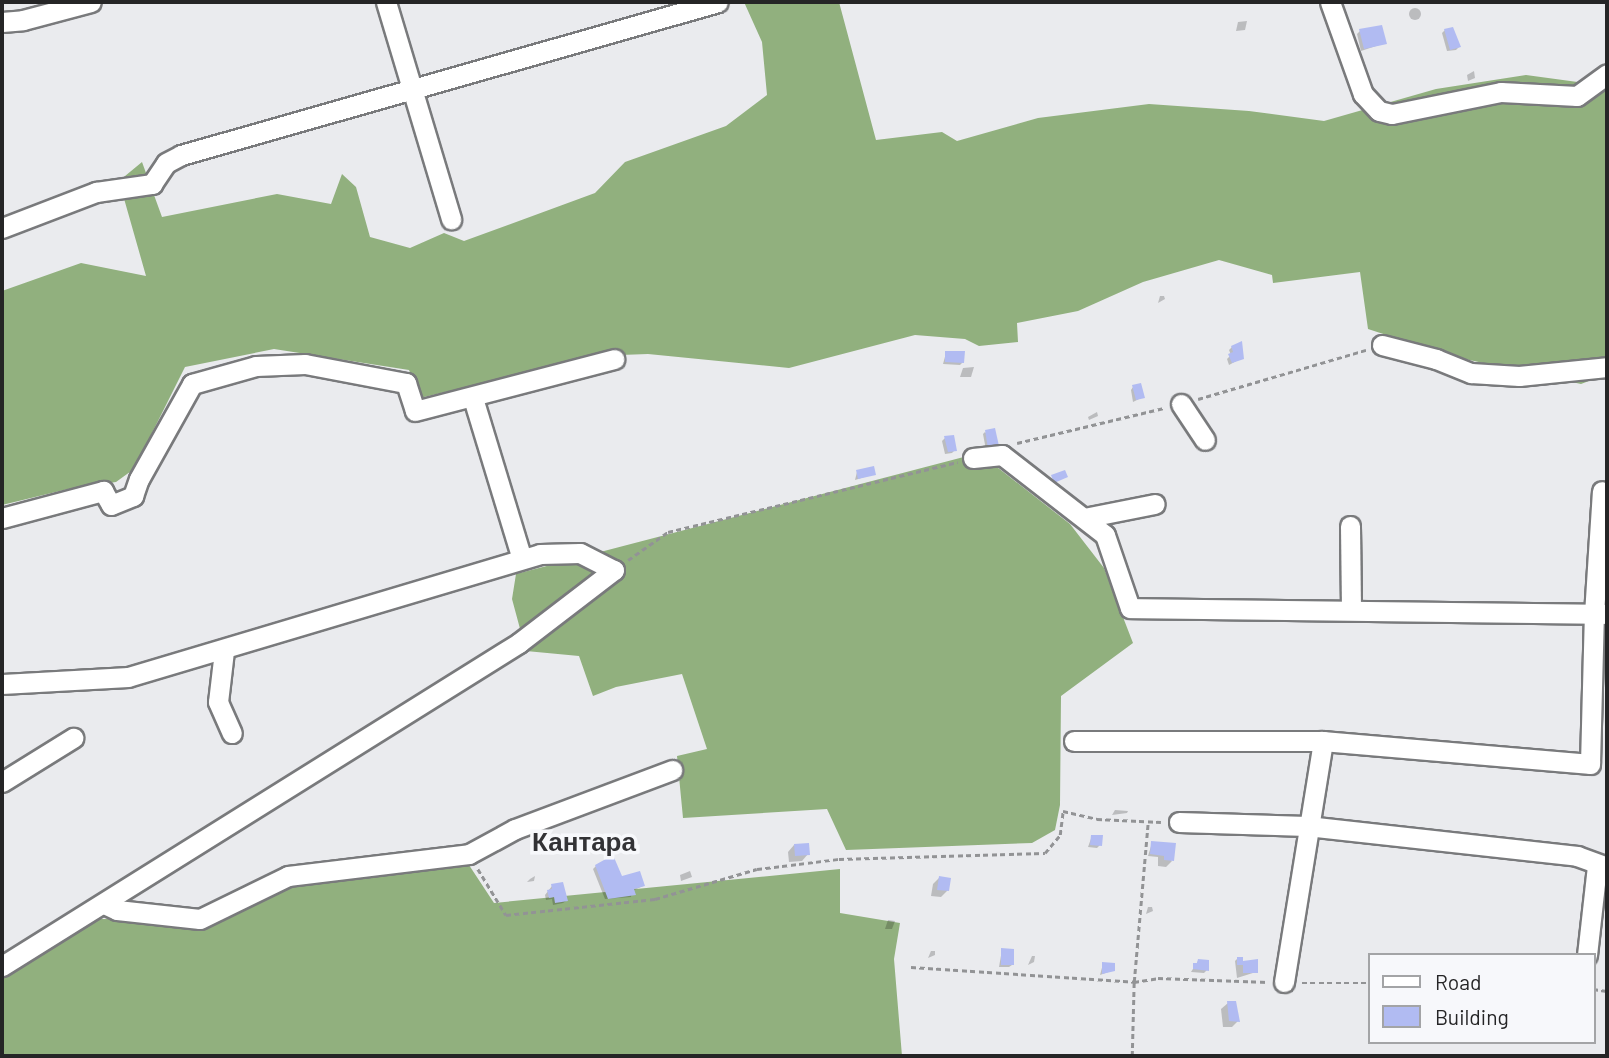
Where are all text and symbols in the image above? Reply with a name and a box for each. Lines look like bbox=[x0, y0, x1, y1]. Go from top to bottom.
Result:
district label: Кантара bbox=[532, 825, 636, 857]
legend bbox=[1368, 953, 1595, 1044]
text: Road bbox=[1435, 969, 1481, 994]
text: Building bbox=[1435, 1004, 1509, 1029]

